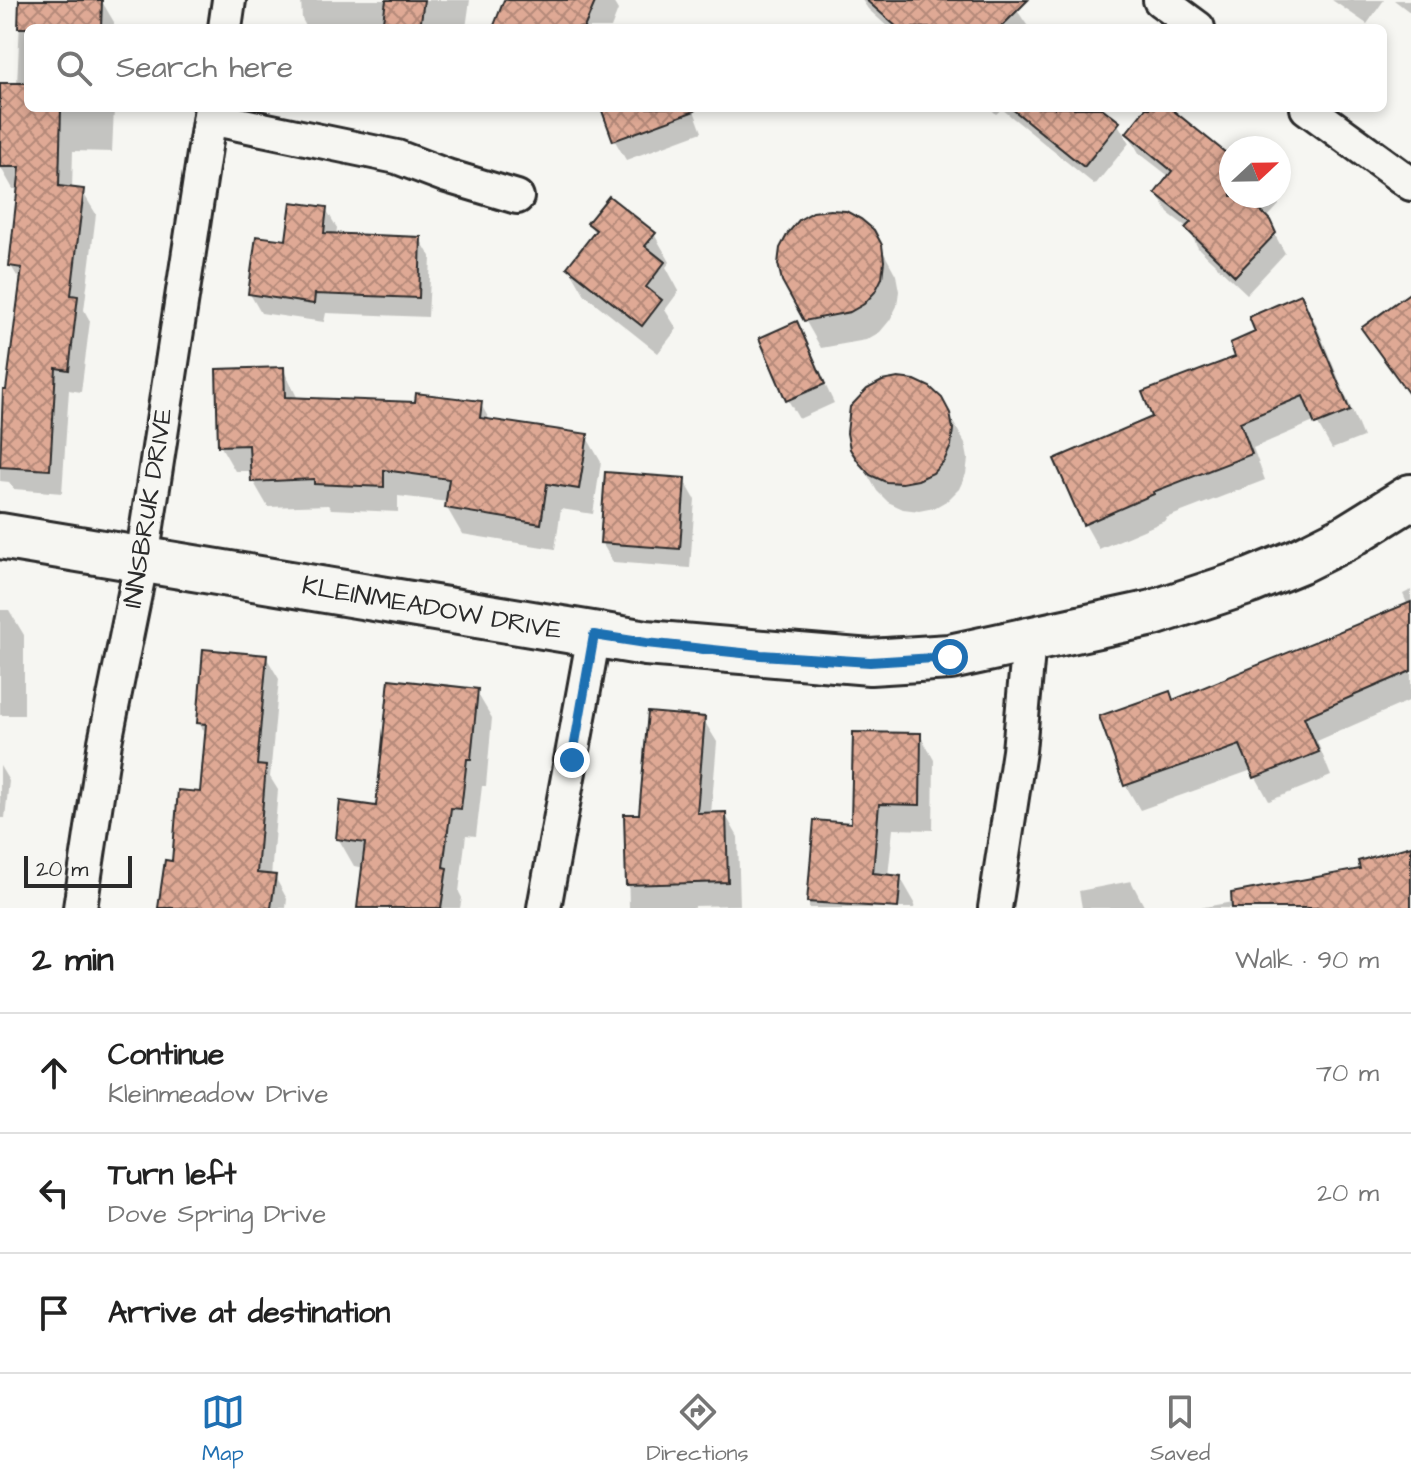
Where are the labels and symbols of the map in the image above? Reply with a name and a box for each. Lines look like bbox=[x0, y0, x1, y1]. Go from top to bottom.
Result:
north arrow bbox=[1219, 136, 1291, 208]
street label: INNSBRUK DRIVE bbox=[114, 405, 182, 611]
street label: KLEINMEADOW DRIVE bbox=[299, 567, 565, 649]
route start bbox=[932, 639, 968, 675]
route end bbox=[554, 742, 590, 778]
scale bar bbox=[24, 852, 132, 888]

